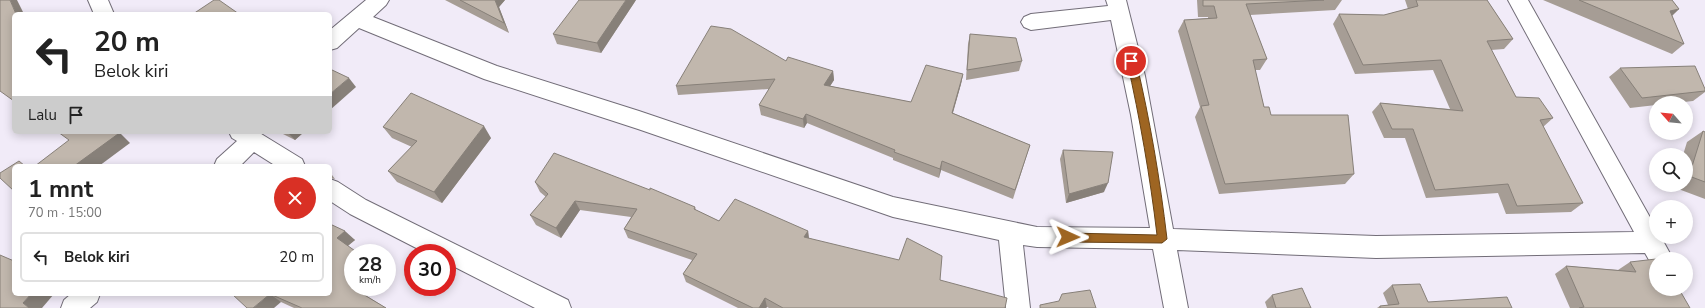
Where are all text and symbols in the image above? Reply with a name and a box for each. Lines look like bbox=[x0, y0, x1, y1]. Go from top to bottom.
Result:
text: 20 m bbox=[94, 23, 160, 61]
icon: left bbox=[28, 28, 80, 80]
pin bbox=[1114, 44, 1148, 78]
icon: arrive bbox=[1120, 50, 1142, 72]
text: Belok kiri bbox=[94, 59, 168, 83]
north arrow bbox=[1649, 96, 1693, 140]
map controls bbox=[1649, 96, 1693, 296]
icon: arrive bbox=[65, 104, 87, 126]
text: Lalu bbox=[28, 105, 57, 125]
button: search bbox=[1649, 148, 1693, 192]
text: 1 mnt bbox=[28, 173, 93, 205]
button: close bbox=[274, 177, 316, 219]
button: + bbox=[1649, 200, 1693, 244]
text: 70 m · 15:00 bbox=[28, 204, 102, 222]
position arrow bbox=[1047, 216, 1089, 258]
speed limit sign: 30 bbox=[404, 244, 456, 296]
icon: left bbox=[30, 246, 52, 268]
text: Belok kiri bbox=[64, 247, 129, 267]
text: 20 m bbox=[279, 247, 314, 267]
text: 28 bbox=[358, 251, 382, 278]
button: − bbox=[1649, 252, 1693, 296]
text: km/h bbox=[359, 273, 381, 287]

